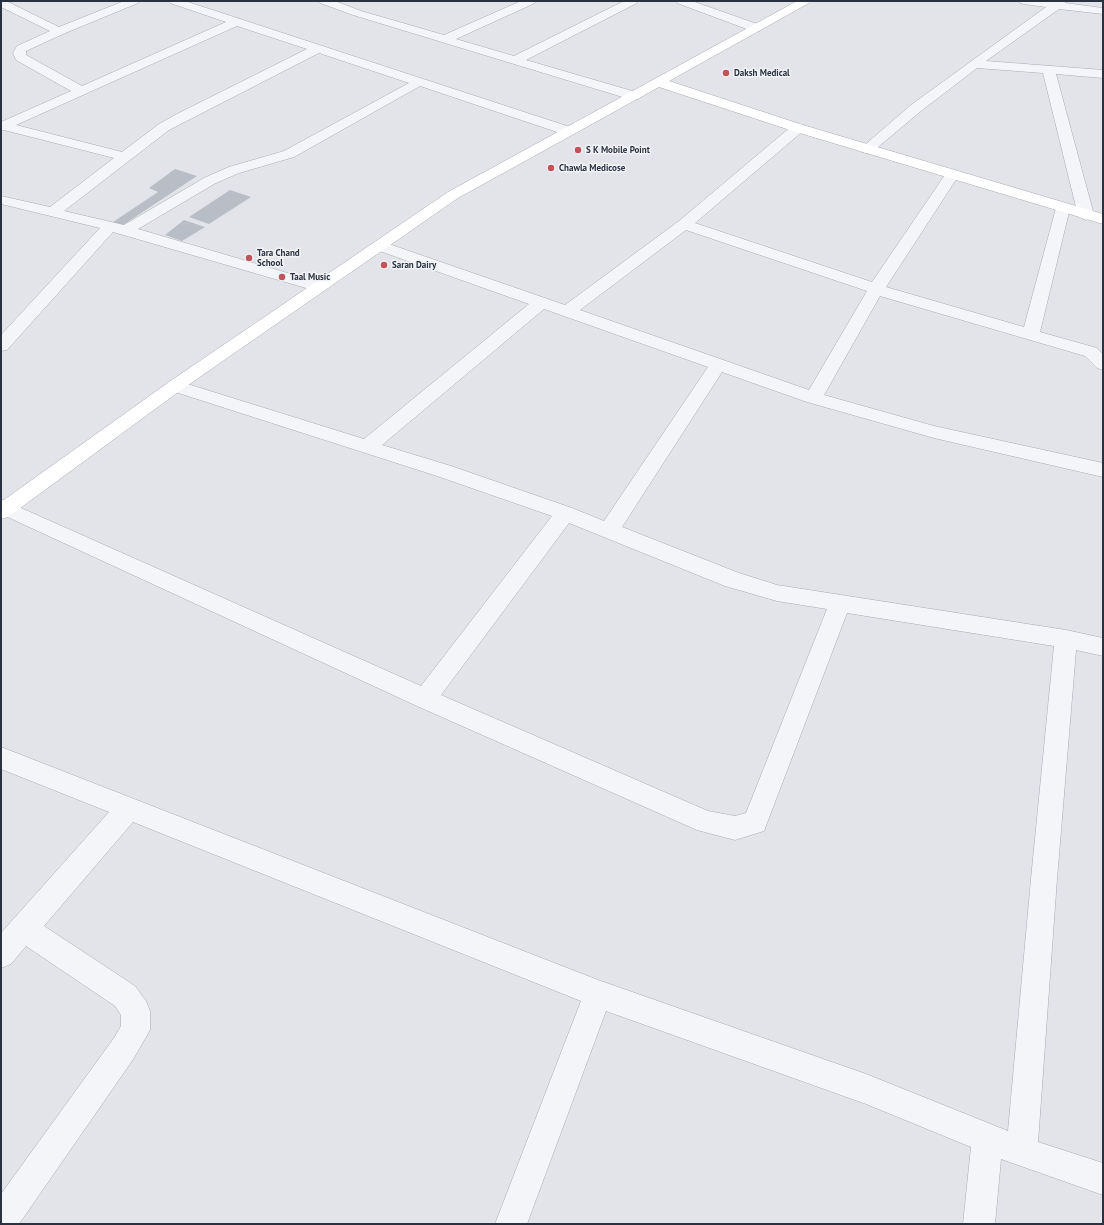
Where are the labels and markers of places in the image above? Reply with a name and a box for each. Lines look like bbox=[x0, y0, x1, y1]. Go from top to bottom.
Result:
marker: Daksh Medical bbox=[721, 68, 731, 78]
place label: Daksh Medical bbox=[734, 68, 790, 78]
marker: S K Mobile Point bbox=[573, 145, 583, 155]
place label: S K Mobile Point bbox=[586, 145, 650, 155]
marker: Chawla Medicose bbox=[546, 163, 556, 173]
place label: Chawla Medicose bbox=[559, 163, 625, 173]
place label: Tara Chand School bbox=[257, 248, 300, 269]
marker: Tara Chand School bbox=[244, 253, 254, 263]
marker: Saran Dairy bbox=[379, 260, 389, 270]
place label: Saran Dairy bbox=[392, 260, 436, 270]
marker: Taal Music bbox=[277, 272, 287, 282]
place label: Taal Music bbox=[290, 272, 330, 282]

